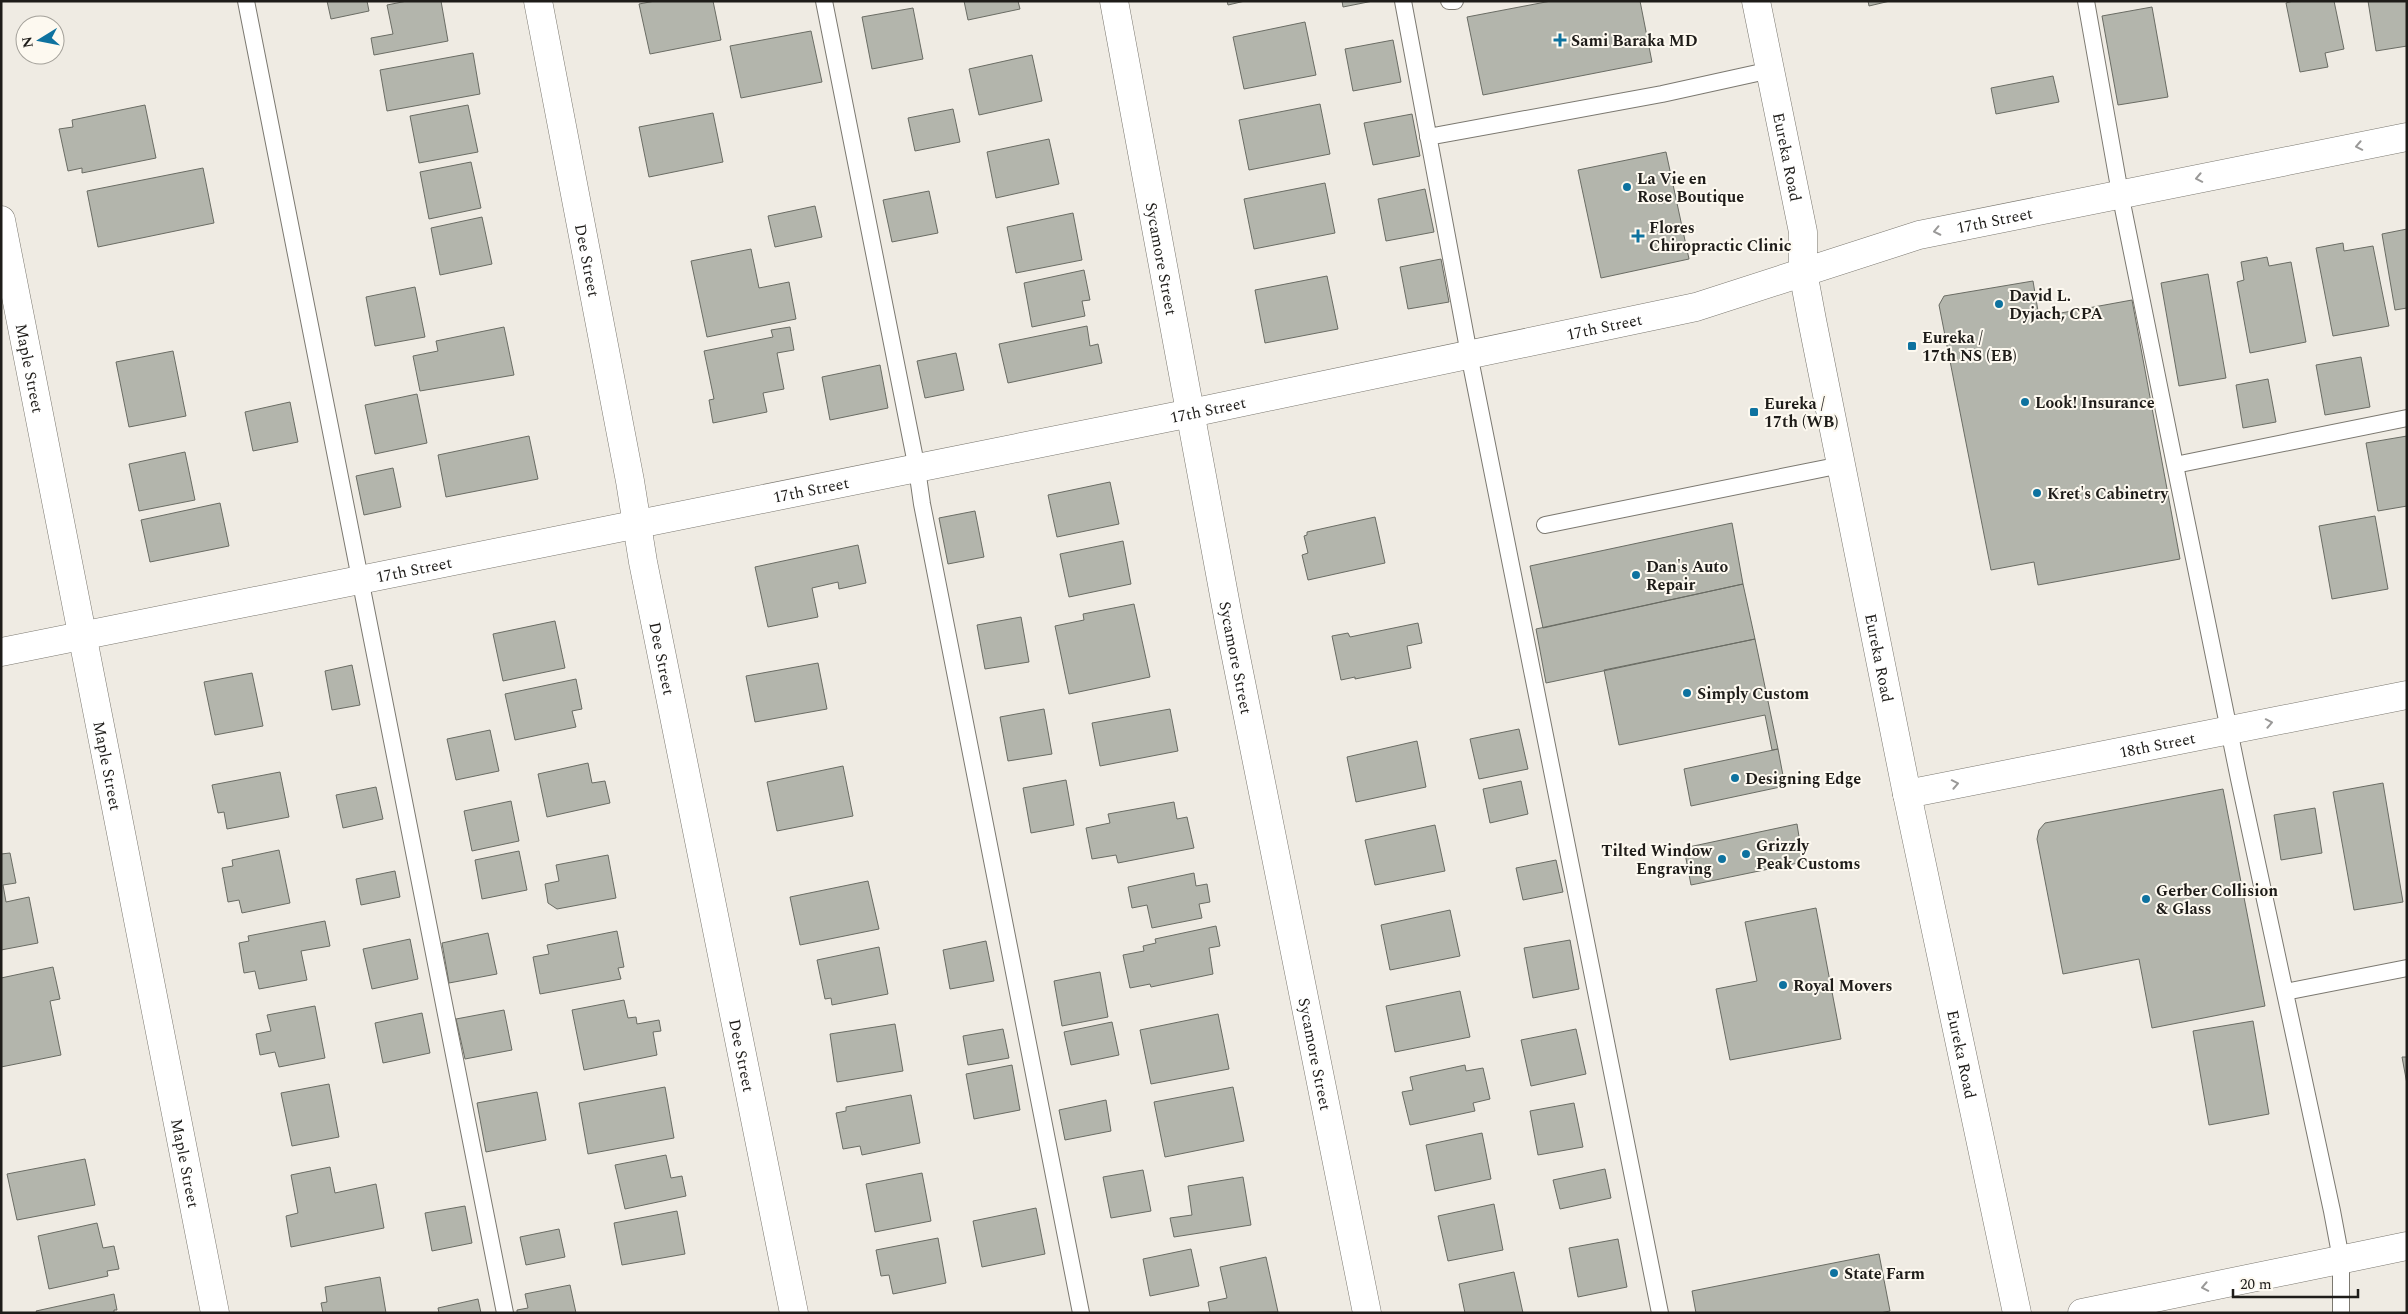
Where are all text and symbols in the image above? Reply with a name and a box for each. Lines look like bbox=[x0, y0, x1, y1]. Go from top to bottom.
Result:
north arrow bbox=[15, 15, 65, 65]
place label: Sami Baraka MD bbox=[1571, 29, 1698, 53]
marker: Sami Baraka MD bbox=[1553, 33, 1567, 47]
text: N bbox=[16, 35, 39, 50]
street label: Eureka Road bbox=[1766, 110, 1807, 204]
one-way arrow bbox=[2354, 141, 2363, 151]
place label: La Vie en Rose Boutique bbox=[1637, 167, 1744, 209]
one-way arrow bbox=[2195, 172, 2204, 182]
marker: La Vie en Rose Boutique bbox=[1621, 181, 1633, 193]
street label: Sycamore Street bbox=[1138, 200, 1183, 318]
street label: 17th Street bbox=[1954, 201, 2035, 240]
place label: Flores Chiropractic Clinic bbox=[1649, 216, 1792, 258]
street label: Dee Street bbox=[568, 222, 606, 299]
one-way arrow bbox=[1933, 225, 1942, 236]
marker: Flores Chiropractic Clinic bbox=[1631, 229, 1645, 243]
place label: David L. Dyjach, CPA bbox=[2009, 284, 2103, 326]
marker: David L. Dyjach, CPA bbox=[1993, 298, 2005, 310]
street label: 17th Street bbox=[1564, 308, 1645, 347]
street label: Maple Street bbox=[9, 322, 50, 416]
place label: Eureka / 17th NS (EB) bbox=[1922, 326, 2017, 368]
marker: Eureka / 17th NS (EB) bbox=[1906, 340, 1918, 352]
street label: 17th Street bbox=[1168, 391, 1249, 430]
place label: Look! Insurance bbox=[2035, 391, 2155, 415]
place label: Eureka / 17th (WB) bbox=[1764, 392, 1838, 434]
marker: Look! Insurance bbox=[2019, 396, 2031, 408]
marker: Eureka / 17th (WB) bbox=[1748, 406, 1760, 418]
street label: 17th Street bbox=[771, 471, 851, 510]
place label: Kret's Cabinetry bbox=[2047, 482, 2170, 506]
marker: Kret's Cabinetry bbox=[2031, 487, 2043, 499]
street label: 17th Street bbox=[374, 551, 454, 589]
place label: Dan's Auto Repair bbox=[1646, 555, 1728, 597]
marker: Dan's Auto Repair bbox=[1630, 569, 1642, 581]
street label: Sycamore Street bbox=[1212, 600, 1258, 717]
street label: Eureka Road bbox=[1858, 611, 1899, 705]
street label: Dee Street bbox=[642, 620, 680, 697]
place label: Simply Custom bbox=[1697, 682, 1810, 706]
marker: Simply Custom bbox=[1681, 687, 1693, 699]
one-way arrow bbox=[2265, 718, 2273, 728]
street label: Maple Street bbox=[86, 719, 127, 813]
street label: 18th Street bbox=[2117, 726, 2198, 765]
place label: Designing Edge bbox=[1745, 767, 1861, 791]
marker: Designing Edge bbox=[1729, 772, 1741, 784]
one-way arrow bbox=[1951, 780, 1959, 790]
place label: Grizzly Peak Customs bbox=[1756, 834, 1861, 876]
place label: Tilted Window Engraving bbox=[1601, 839, 1713, 881]
marker: Grizzly Peak Customs bbox=[1740, 848, 1752, 860]
marker: Tilted Window Engraving bbox=[1716, 853, 1728, 865]
place label: Gerber Collision & Glass bbox=[2156, 879, 2278, 921]
marker: Gerber Collision & Glass bbox=[2140, 893, 2152, 905]
place label: Royal Movers bbox=[1793, 974, 1892, 998]
marker: Royal Movers bbox=[1777, 979, 1789, 991]
street label: Sycamore Street bbox=[1291, 996, 1337, 1113]
street label: Eureka Road bbox=[1940, 1008, 1982, 1101]
street label: Dee Street bbox=[722, 1017, 760, 1094]
street label: Maple Street bbox=[164, 1116, 205, 1210]
place label: State Farm bbox=[1844, 1262, 1926, 1286]
scale bar bbox=[2233, 1266, 2358, 1298]
marker: State Farm bbox=[1828, 1267, 1840, 1279]
text: 20 m bbox=[2240, 1273, 2272, 1296]
one-way arrow bbox=[2200, 1281, 2209, 1292]

